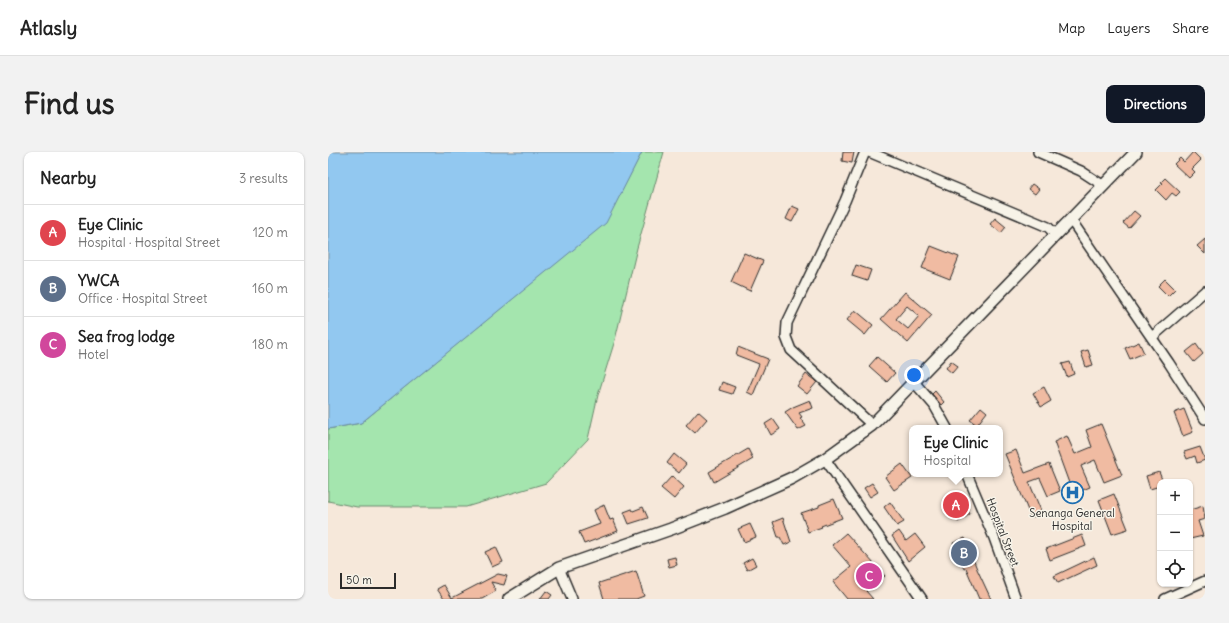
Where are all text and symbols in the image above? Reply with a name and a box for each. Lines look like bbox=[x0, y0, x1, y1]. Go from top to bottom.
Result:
text: Atlasly bbox=[20, 16, 77, 40]
text: Map bbox=[1058, 19, 1085, 37]
text: Layers bbox=[1107, 19, 1150, 37]
text: Share bbox=[1172, 19, 1209, 37]
button: Directions bbox=[1106, 85, 1205, 123]
text: Find us bbox=[24, 86, 115, 122]
text: Nearby bbox=[40, 167, 96, 189]
text: 3 results bbox=[239, 170, 288, 187]
text: Eye Clinic bbox=[78, 215, 143, 234]
text: A bbox=[49, 224, 57, 241]
text: 120 m bbox=[253, 224, 288, 241]
text: Hospital · Hospital Street bbox=[78, 234, 220, 251]
text: YWCA bbox=[78, 271, 119, 290]
text: B bbox=[49, 280, 57, 297]
text: 160 m bbox=[252, 280, 288, 297]
text: Office · Hospital Street bbox=[78, 290, 207, 307]
text: Sea frog lodge bbox=[78, 327, 175, 346]
text: C bbox=[49, 336, 57, 353]
text: 180 m bbox=[252, 336, 288, 353]
text: Hotel bbox=[78, 346, 109, 363]
your location bbox=[904, 365, 924, 385]
popup bbox=[909, 425, 1003, 477]
text: Eye Clinic bbox=[924, 433, 989, 452]
text: Hospital bbox=[924, 452, 971, 469]
map controls bbox=[1157, 479, 1193, 587]
button: + bbox=[1157, 479, 1193, 515]
hospital icon: Senanga General Hospital bbox=[1059, 480, 1085, 506]
pin: A bbox=[943, 490, 969, 520]
street label: Hospital Street bbox=[984, 496, 1023, 569]
place label: Senanga General Hospital bbox=[1029, 506, 1115, 533]
button: − bbox=[1157, 515, 1193, 551]
pin: B bbox=[951, 538, 977, 568]
button: locate bbox=[1157, 551, 1193, 587]
pin: C bbox=[856, 561, 882, 591]
scale bar bbox=[340, 571, 396, 590]
text: 50 m bbox=[346, 573, 372, 587]

